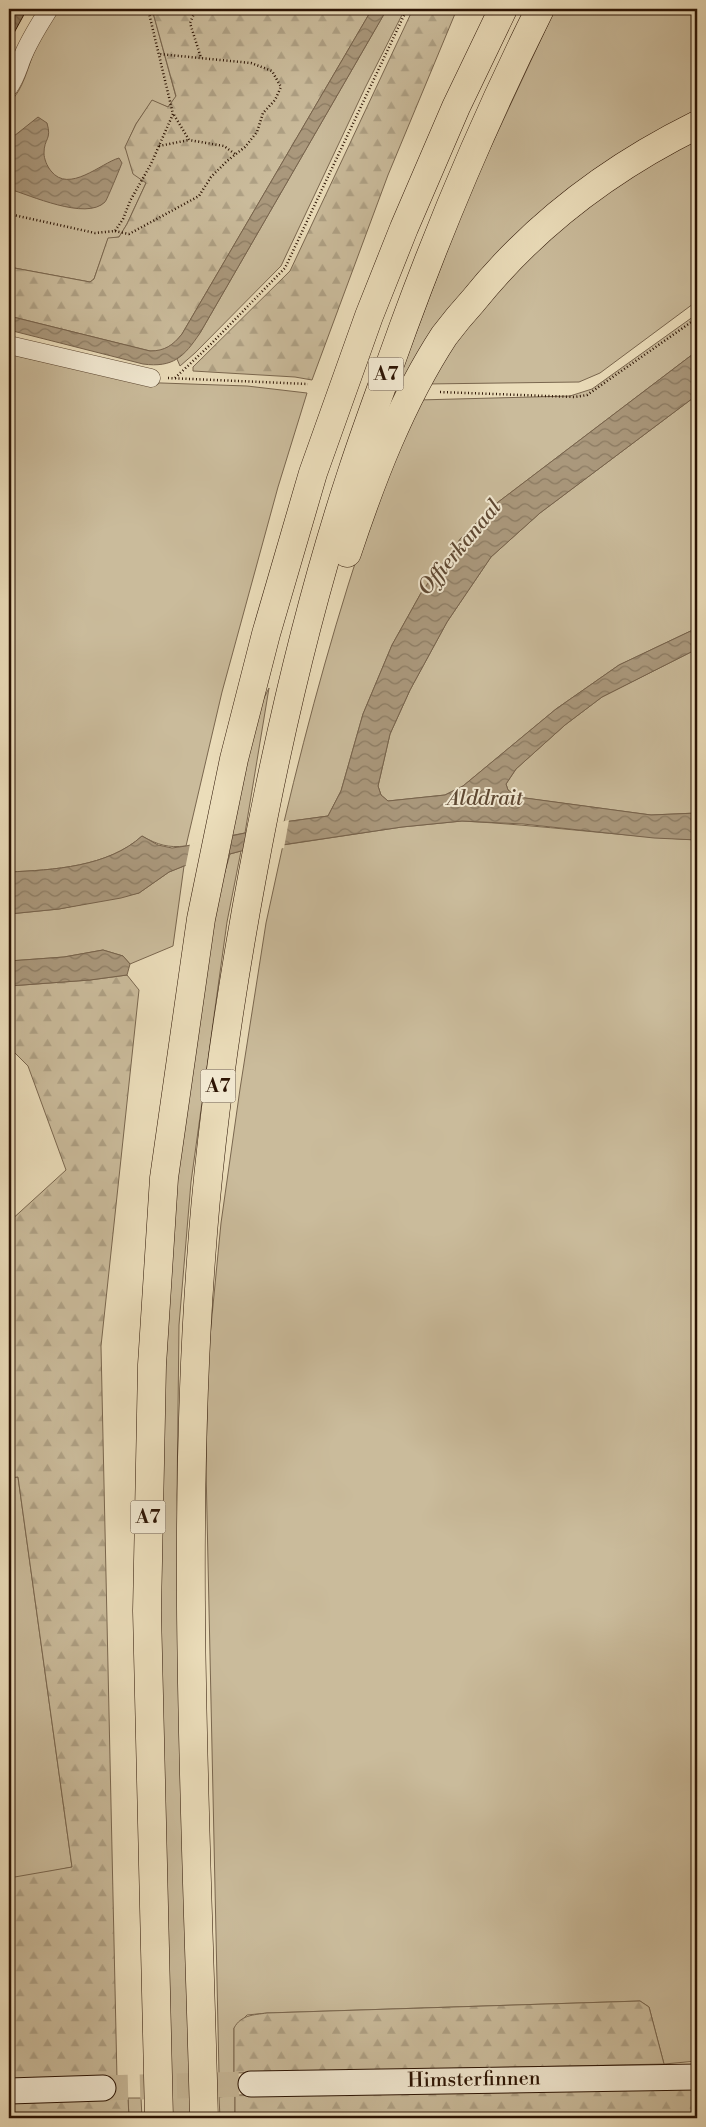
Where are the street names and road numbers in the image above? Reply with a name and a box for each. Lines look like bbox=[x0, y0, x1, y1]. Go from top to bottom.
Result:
road number: A7 bbox=[368, 358, 404, 390]
road number: A7 bbox=[200, 1070, 236, 1102]
road number: A7 bbox=[130, 1500, 166, 1534]
street label: Himsterfinnen bbox=[407, 2066, 541, 2094]

